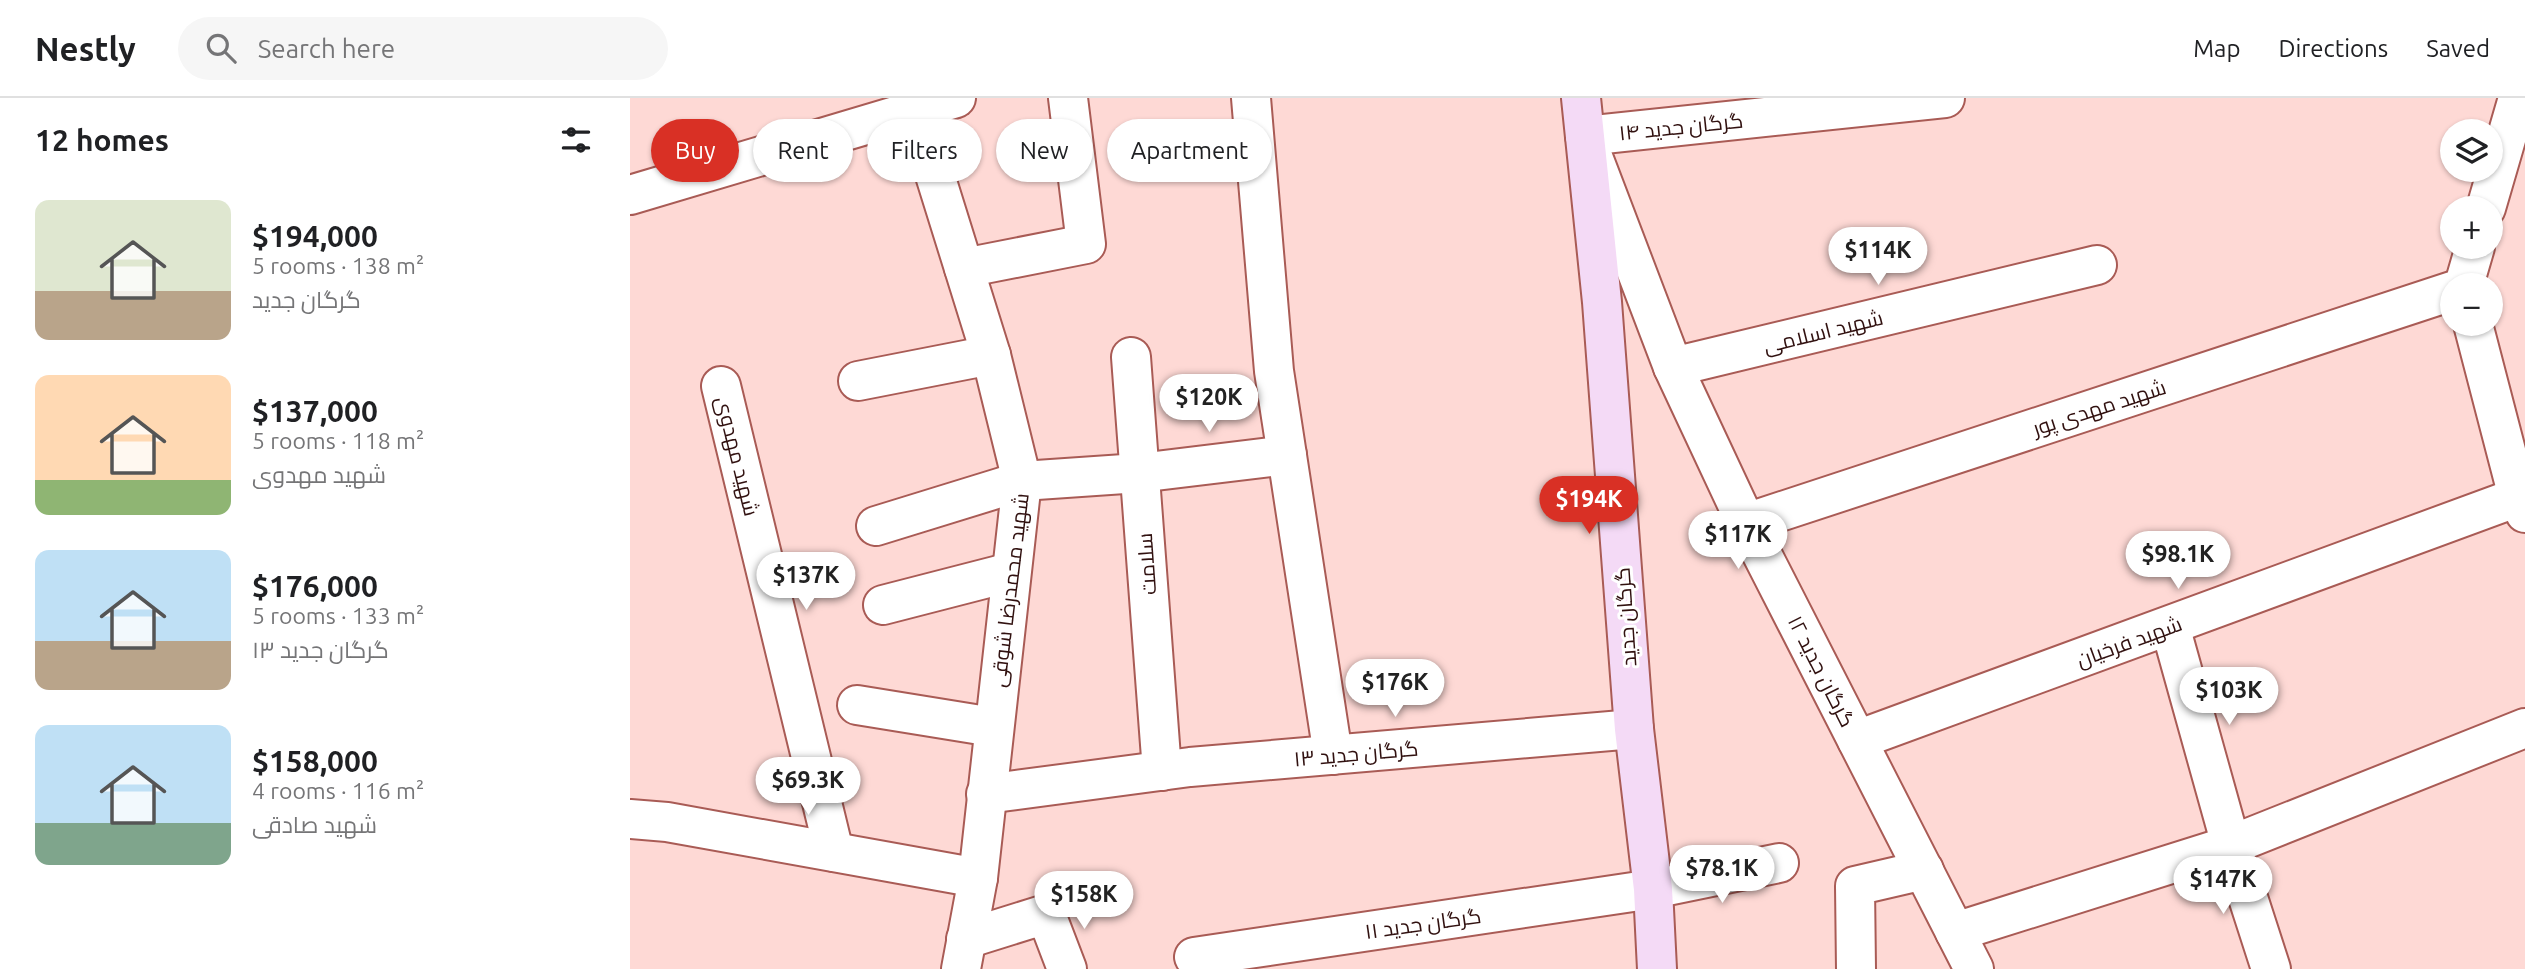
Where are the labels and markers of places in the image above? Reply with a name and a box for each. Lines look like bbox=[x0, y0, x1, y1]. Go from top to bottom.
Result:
pin: $114K bbox=[1829, 228, 1927, 287]
pin: $120K bbox=[1160, 374, 1258, 434]
pin: $194K bbox=[1540, 476, 1638, 536]
pin: $117K bbox=[1689, 512, 1787, 571]
pin: $98.1K bbox=[2121, 532, 2235, 591]
pin: $137K bbox=[757, 552, 855, 612]
pin: $176K bbox=[1346, 660, 1444, 719]
pin: $103K bbox=[2180, 668, 2278, 727]
pin: $69.3K bbox=[751, 758, 865, 817]
pin: $78.1K bbox=[1665, 846, 1779, 905]
pin: $147K bbox=[2174, 856, 2272, 916]
pin: $158K bbox=[1035, 872, 1133, 931]

